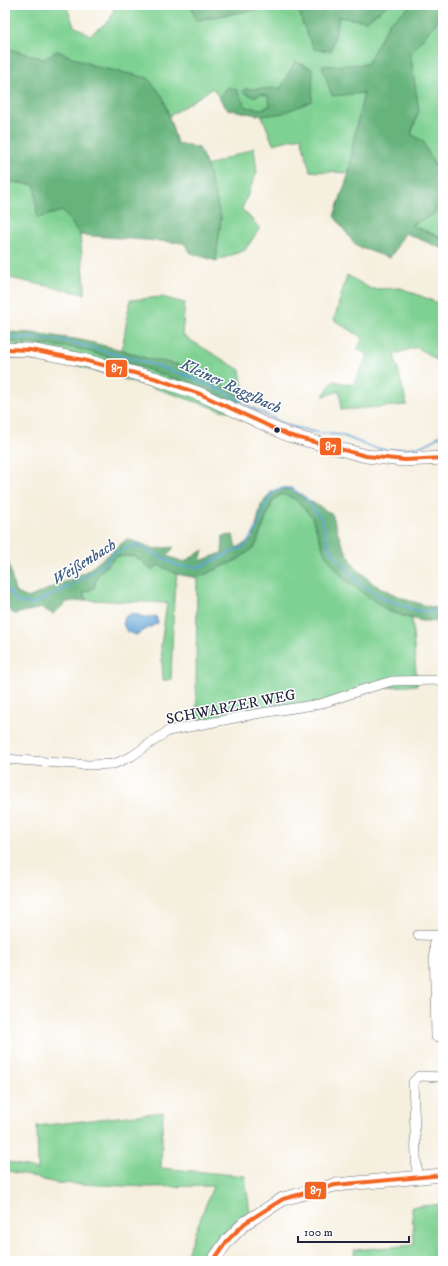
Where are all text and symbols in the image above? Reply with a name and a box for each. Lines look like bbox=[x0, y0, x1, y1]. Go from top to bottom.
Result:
water label: Kleiner Ragglbach bbox=[177, 354, 284, 418]
line badge: 87 bbox=[105, 359, 128, 378]
text: 87 bbox=[111, 362, 123, 376]
unlabelled marker bbox=[272, 425, 282, 435]
line badge: 87 bbox=[319, 437, 342, 456]
text: 87 bbox=[325, 440, 337, 454]
water label: Weißenbach bbox=[48, 534, 120, 590]
street label: SCHWARZER WEG bbox=[165, 685, 298, 729]
line badge: 87 bbox=[304, 1181, 327, 1200]
text: 87 bbox=[310, 1184, 322, 1198]
scale bar bbox=[298, 1218, 409, 1244]
text: 100 m bbox=[304, 1225, 333, 1240]

